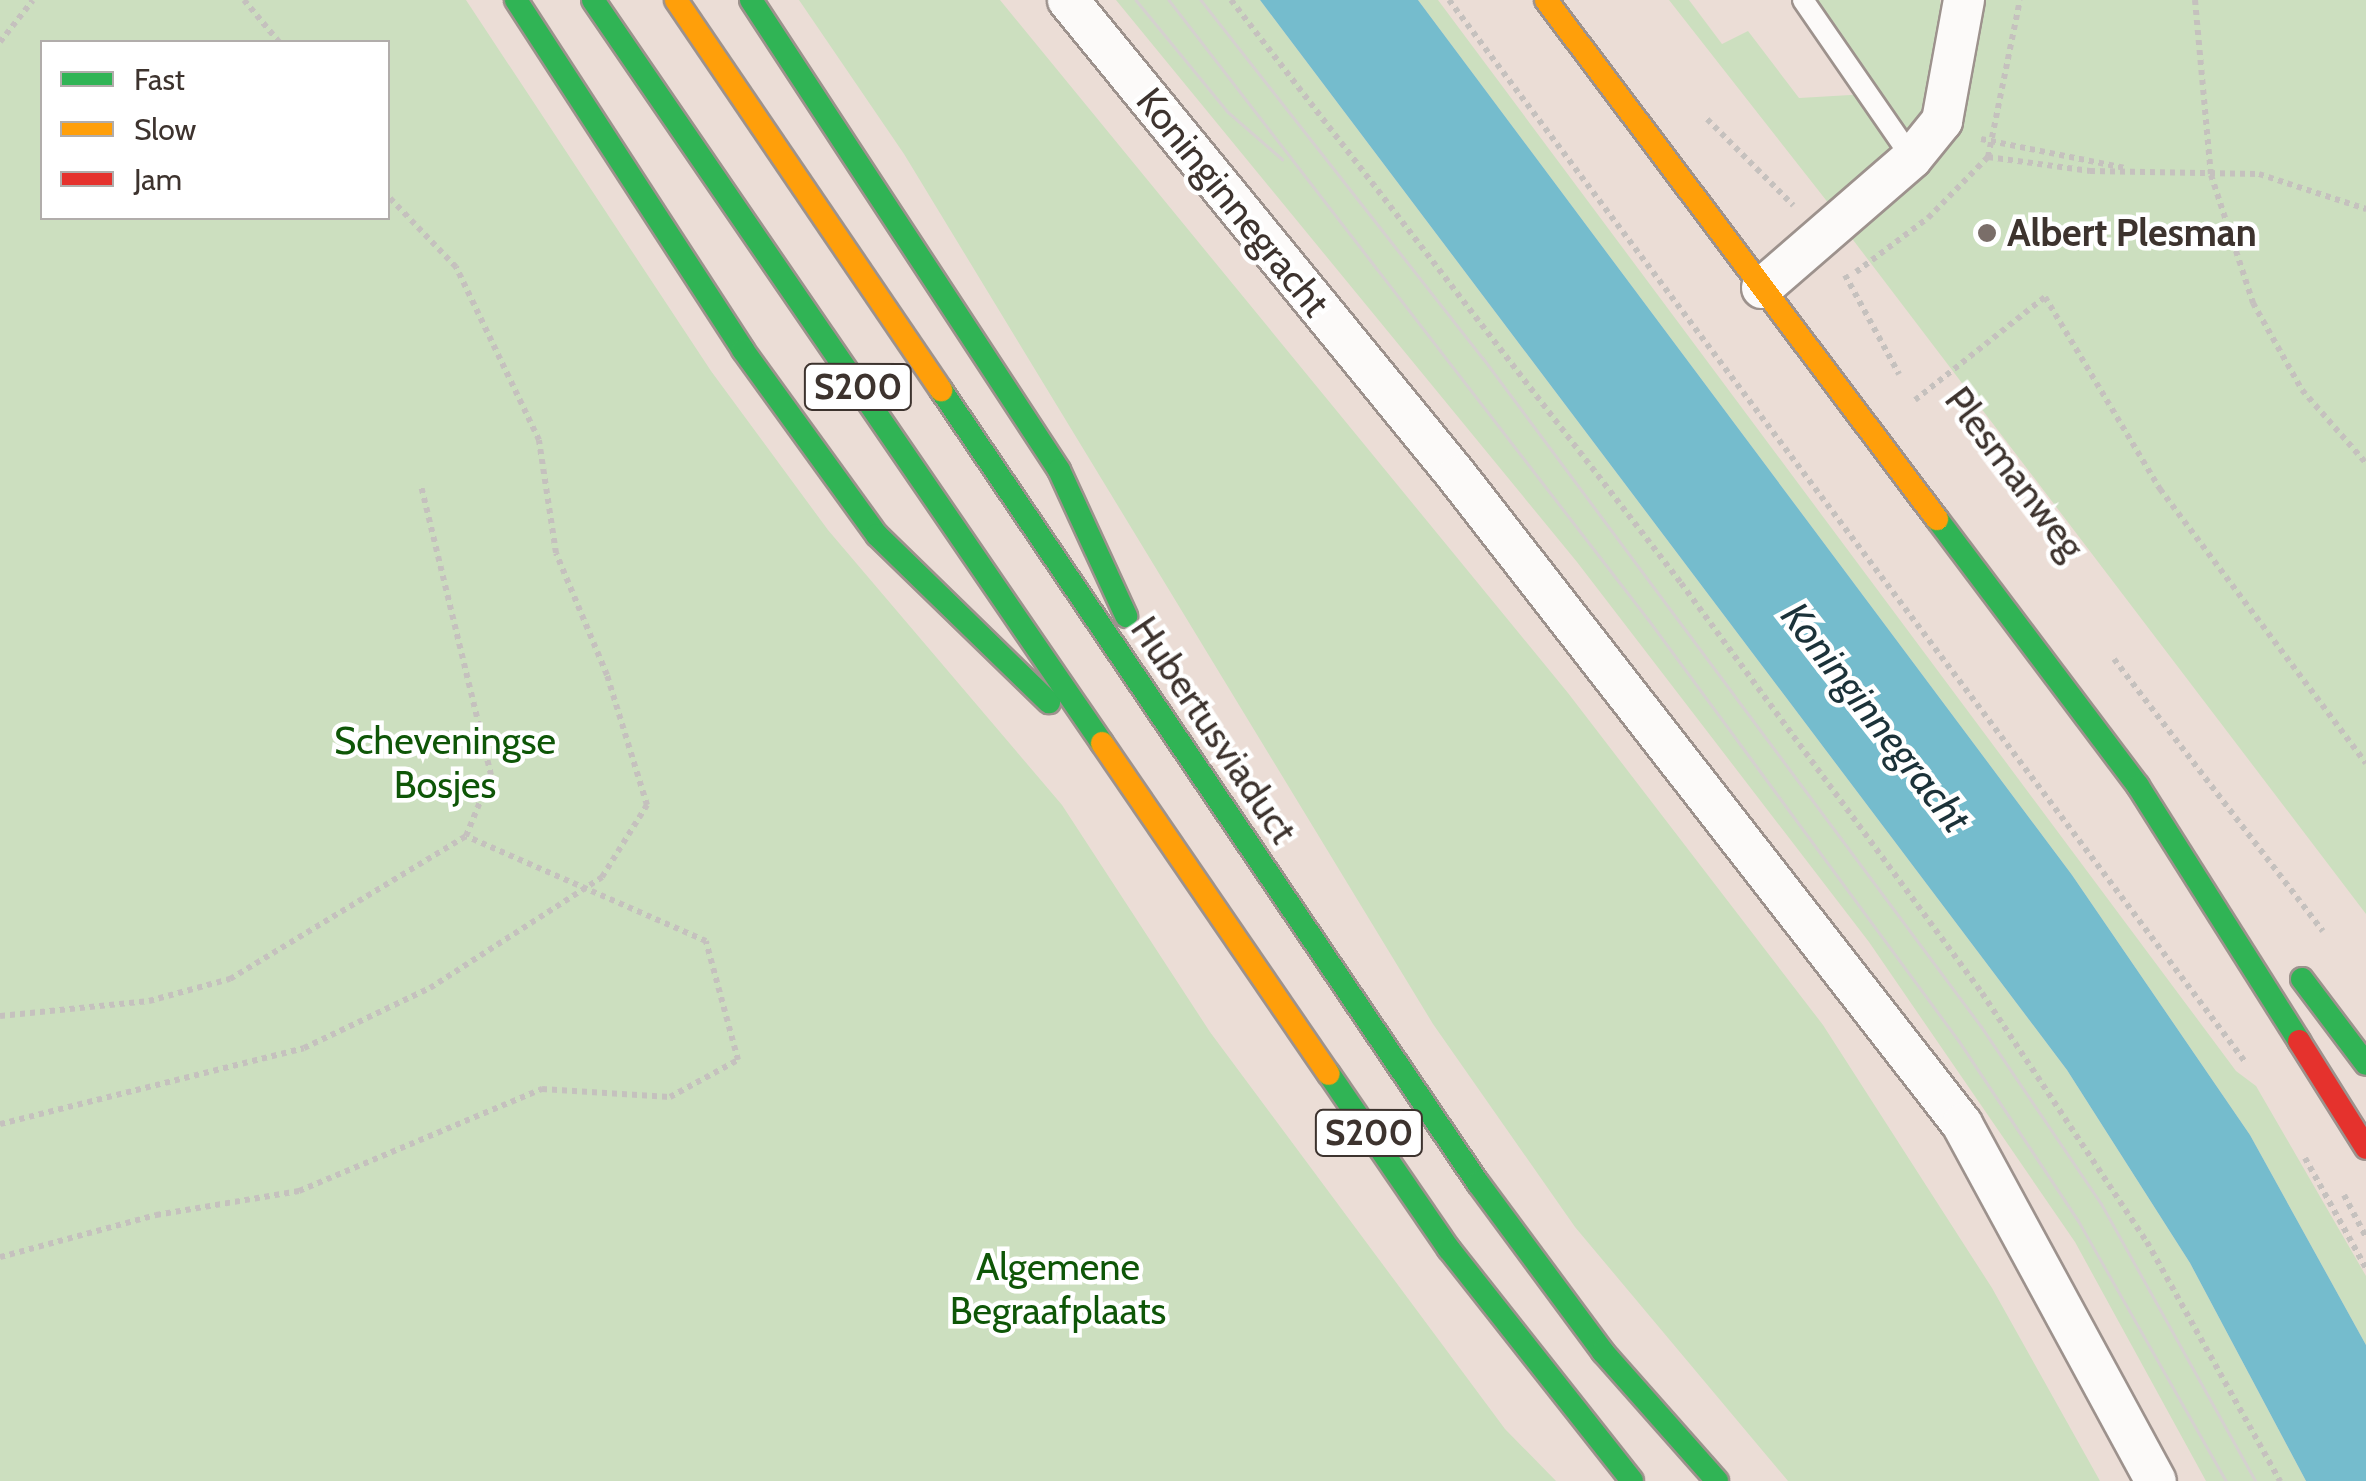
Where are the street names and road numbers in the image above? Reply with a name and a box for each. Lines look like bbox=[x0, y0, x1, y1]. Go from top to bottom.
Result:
street label: Koninginnegracht bbox=[1127, 79, 1339, 325]
road number: S200 bbox=[803, 357, 913, 417]
street label: Plesmanweg bbox=[1935, 378, 2095, 568]
street label: Hubertusviaduct bbox=[1121, 608, 1307, 852]
road number: S200 bbox=[1314, 1103, 1424, 1163]

